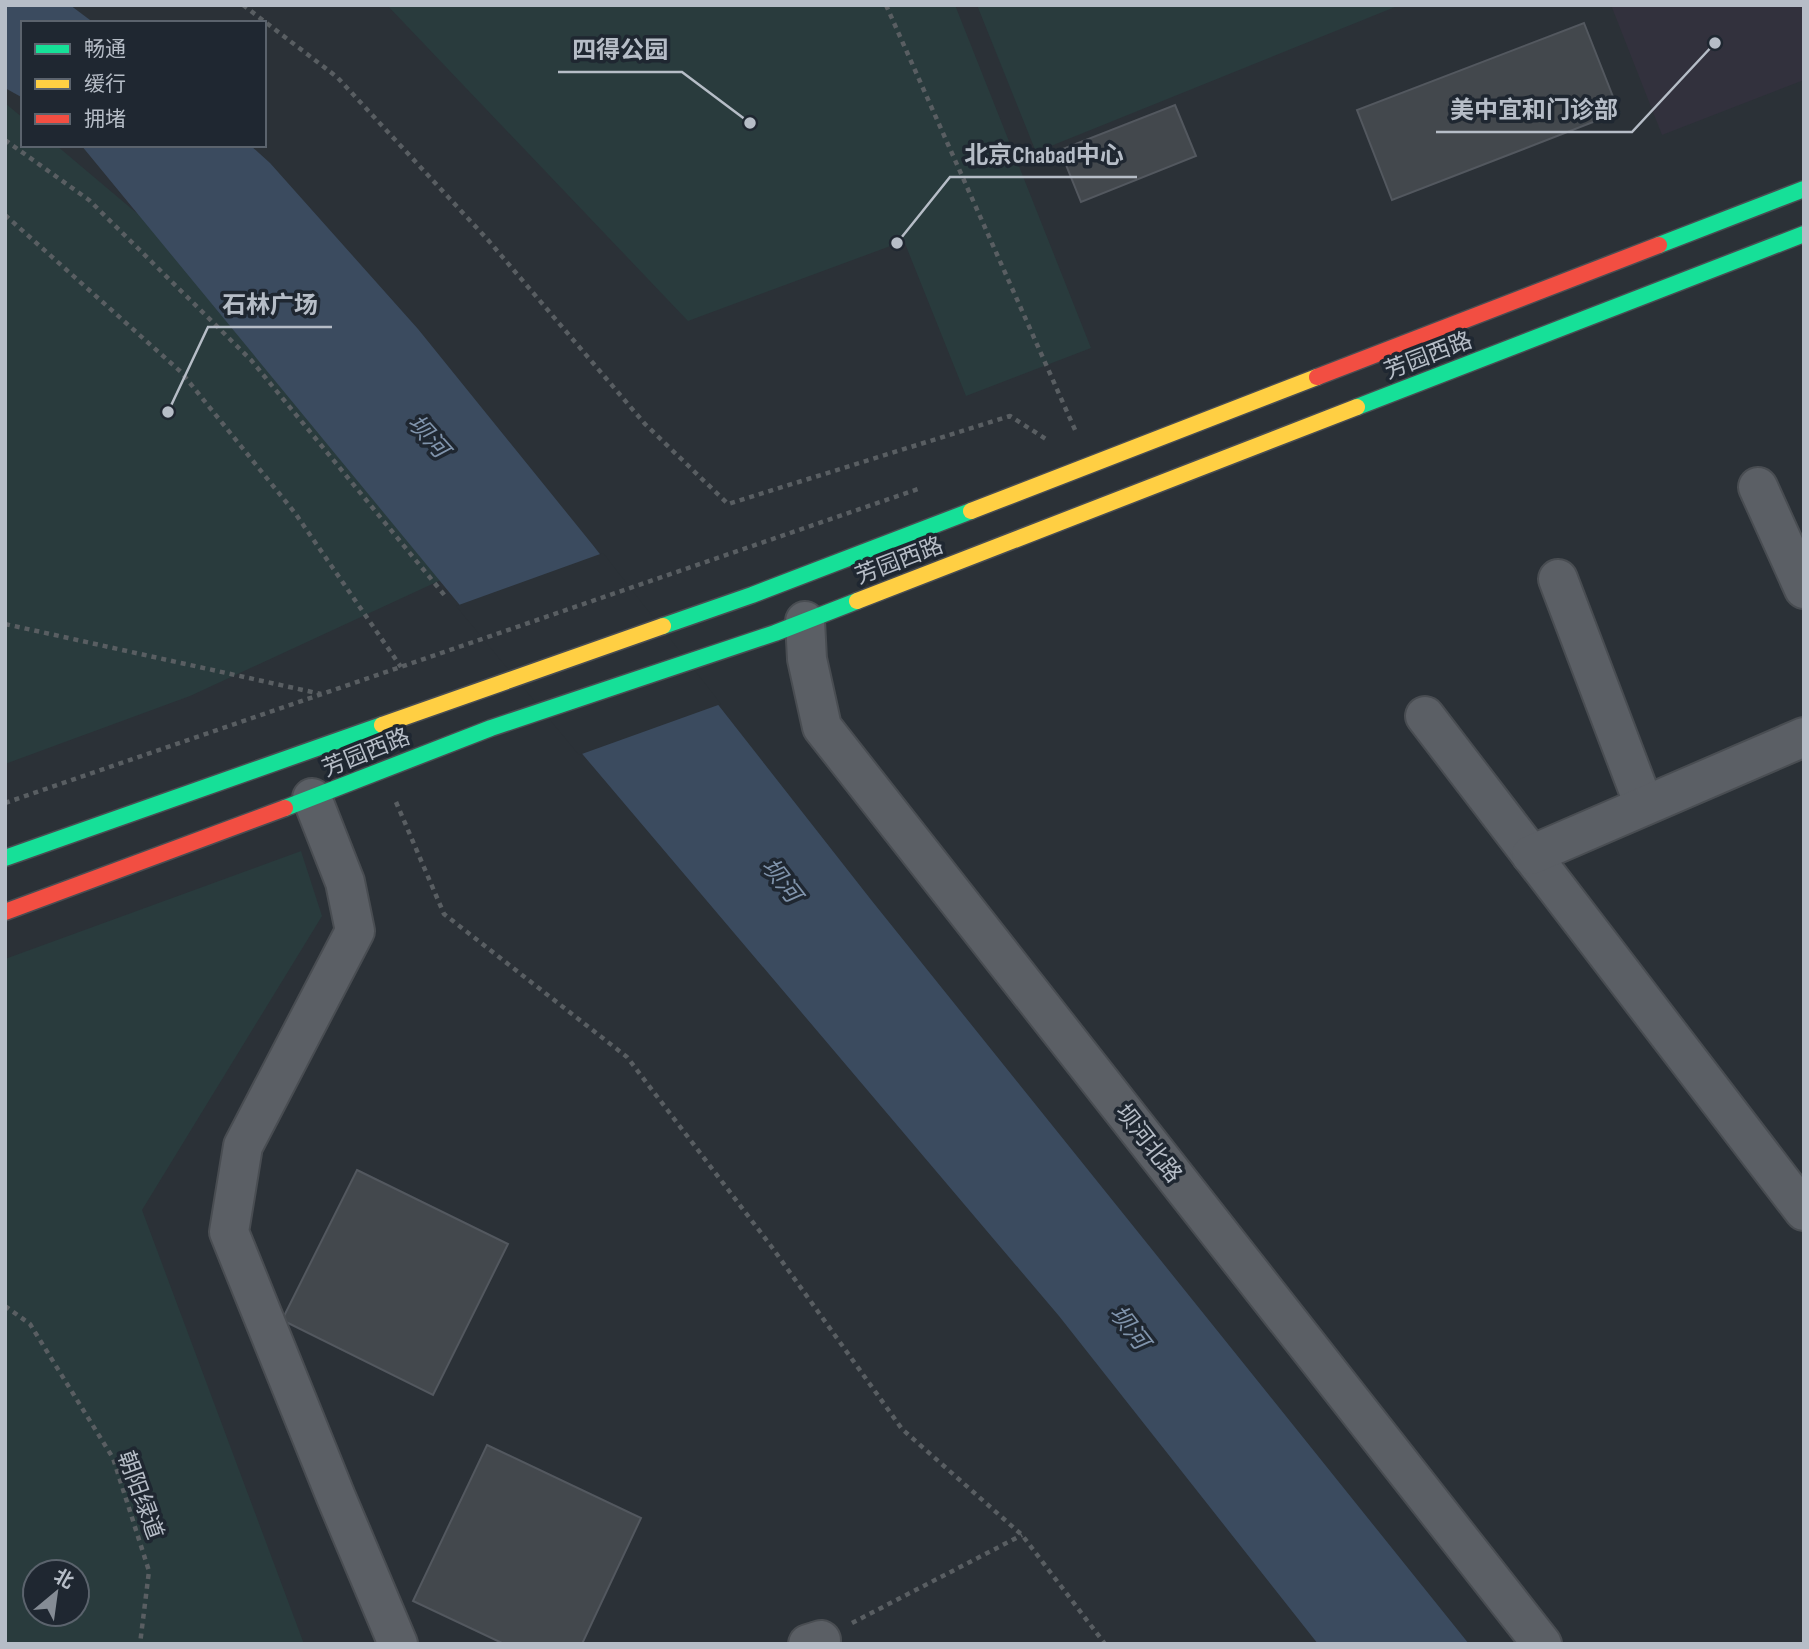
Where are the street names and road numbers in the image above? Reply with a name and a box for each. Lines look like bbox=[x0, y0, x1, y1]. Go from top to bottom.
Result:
street label: 芳园西路 bbox=[1380, 326, 1476, 385]
street label: 芳园西路 bbox=[851, 531, 947, 590]
street label: 芳园西路 bbox=[318, 723, 414, 783]
street label: 坝河北路 bbox=[1109, 1099, 1188, 1188]
street label: 朝阳绿道 bbox=[111, 1447, 169, 1543]

